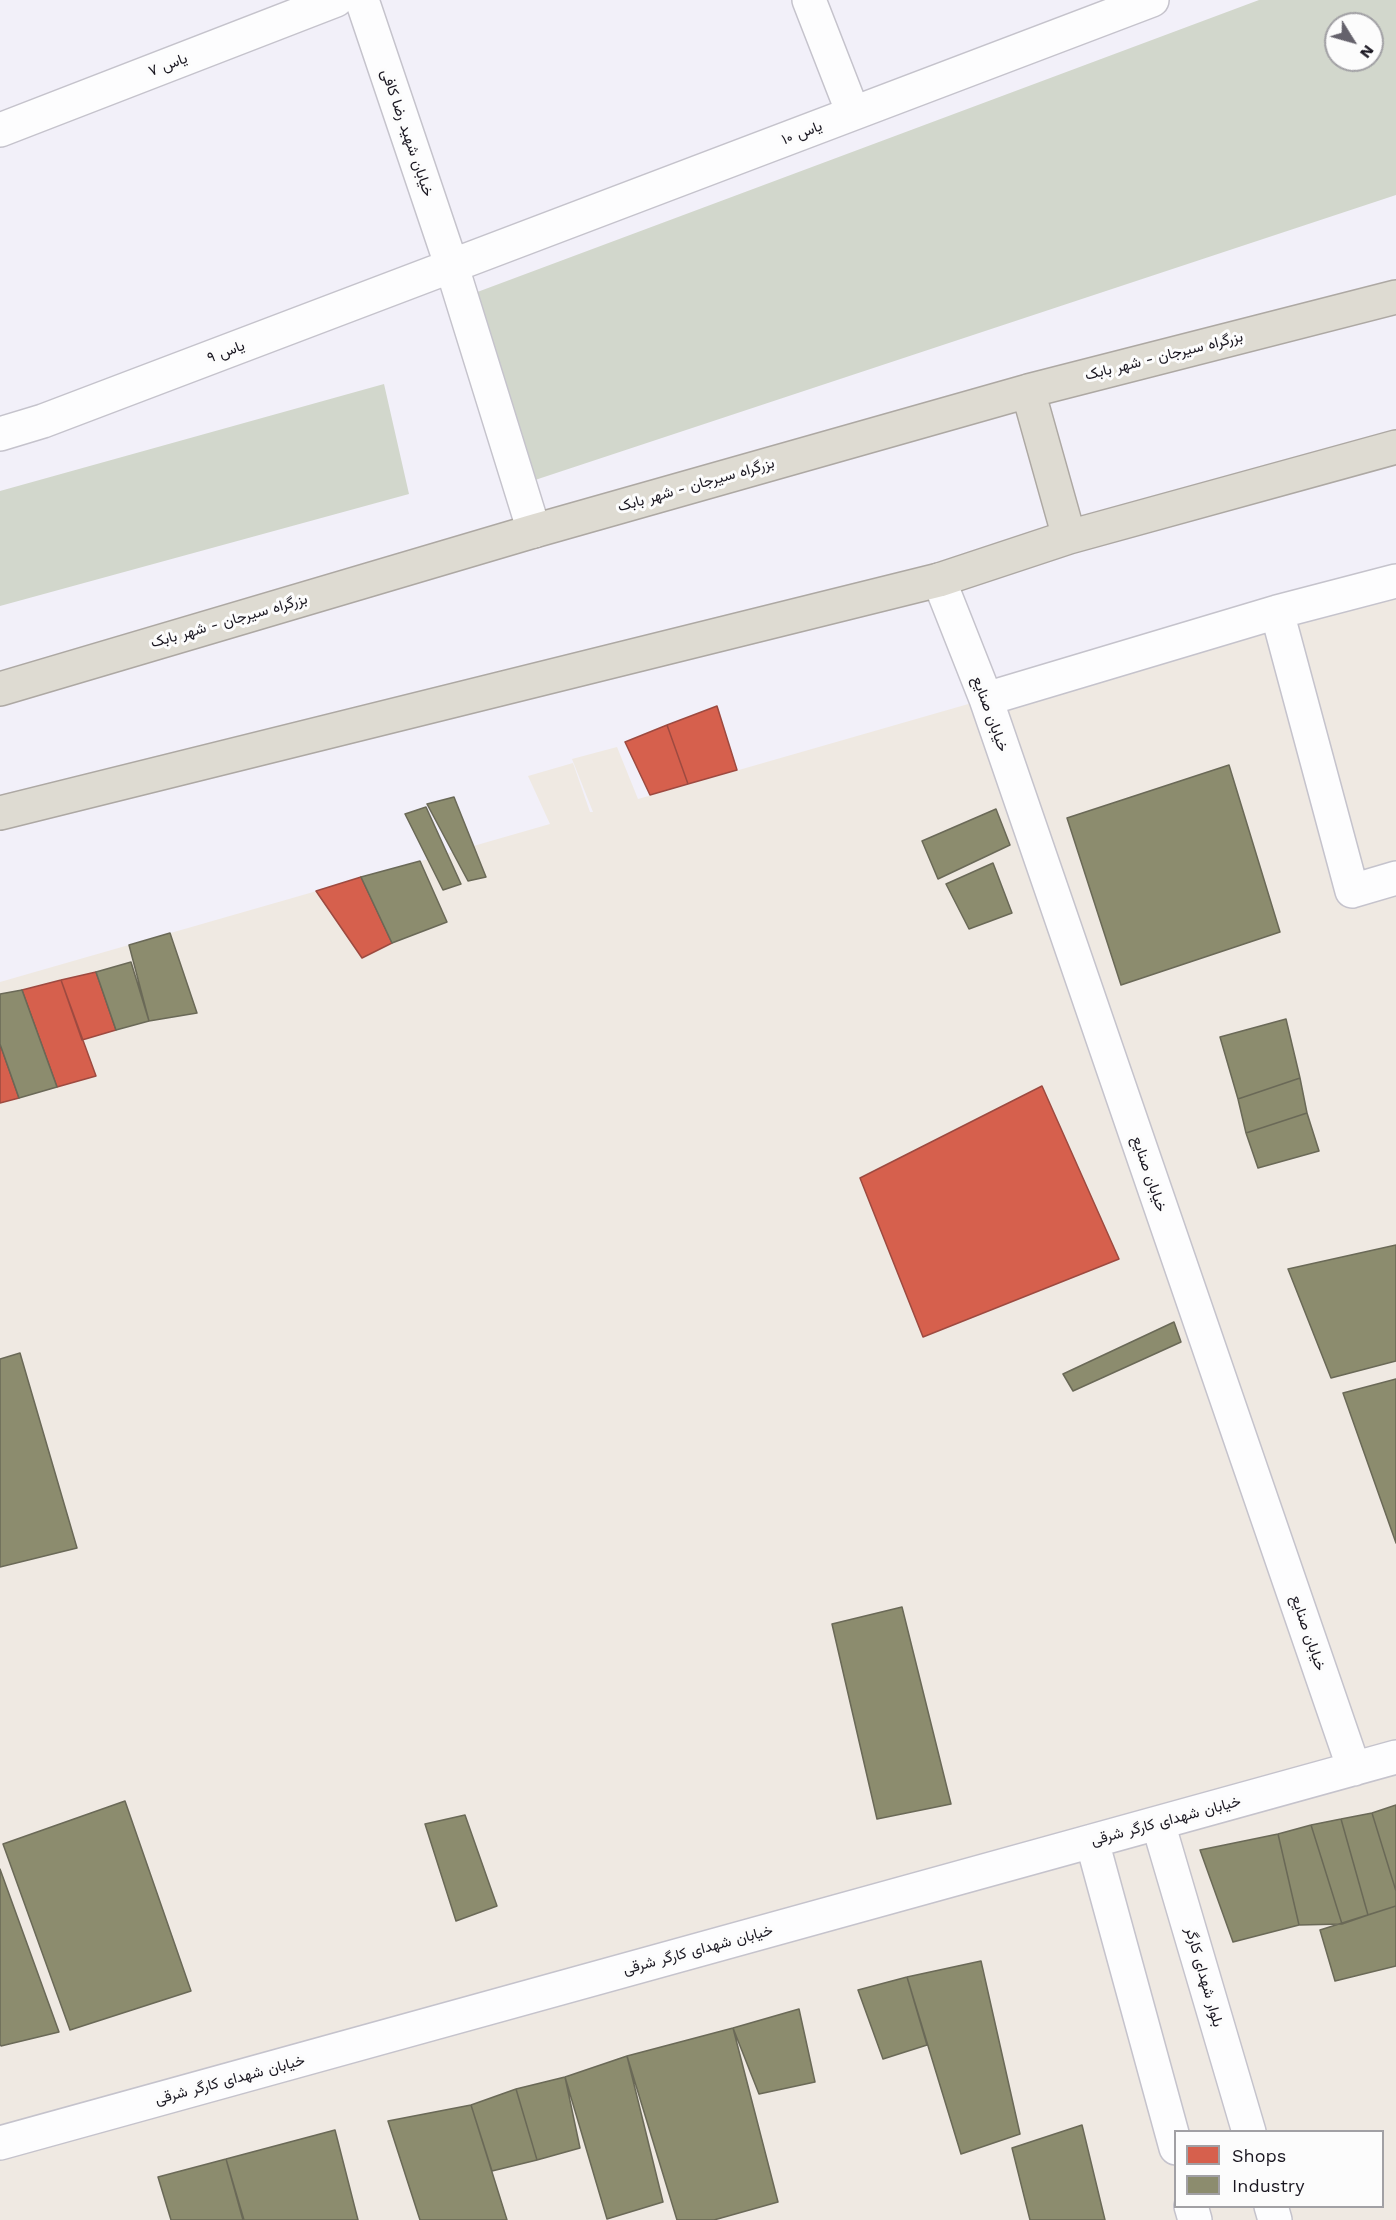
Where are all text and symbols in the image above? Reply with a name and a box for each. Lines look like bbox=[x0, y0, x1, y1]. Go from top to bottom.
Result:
north arrow bbox=[1324, 12, 1384, 72]
text: N bbox=[1356, 41, 1378, 62]
street label: یاس ۷ bbox=[146, 49, 190, 81]
street label: خیابان شهید رضا کافی bbox=[377, 67, 437, 199]
street label: یاس ۱۰ bbox=[779, 117, 825, 149]
street label: بزرگراه سیرجان - شهر بابک bbox=[1083, 328, 1245, 384]
street label: یاس ۹ bbox=[205, 337, 247, 367]
street label: بزرگراه سیرجان - شهر بابک bbox=[616, 454, 776, 516]
street label: بزرگراه سیرجان - شهر بابک bbox=[149, 590, 309, 652]
street label: خیابان صنایع bbox=[968, 674, 1012, 754]
street label: خیابان صنایع bbox=[1128, 1134, 1170, 1214]
street label: خیابان صنایع bbox=[1287, 1593, 1329, 1673]
street label: خیابان شهدای کارگر شرقی bbox=[1089, 1792, 1243, 1850]
street label: خیابان شهدای کارگر شرقی bbox=[621, 1921, 775, 1979]
street label: بلوار شهدای کارگر bbox=[1181, 1925, 1227, 2029]
street label: خیابان شهدای کارگر شرقی bbox=[153, 2051, 307, 2109]
legend bbox=[1174, 2130, 1384, 2208]
text: Shops bbox=[1232, 2145, 1286, 2166]
text: Industry bbox=[1232, 2175, 1304, 2196]

